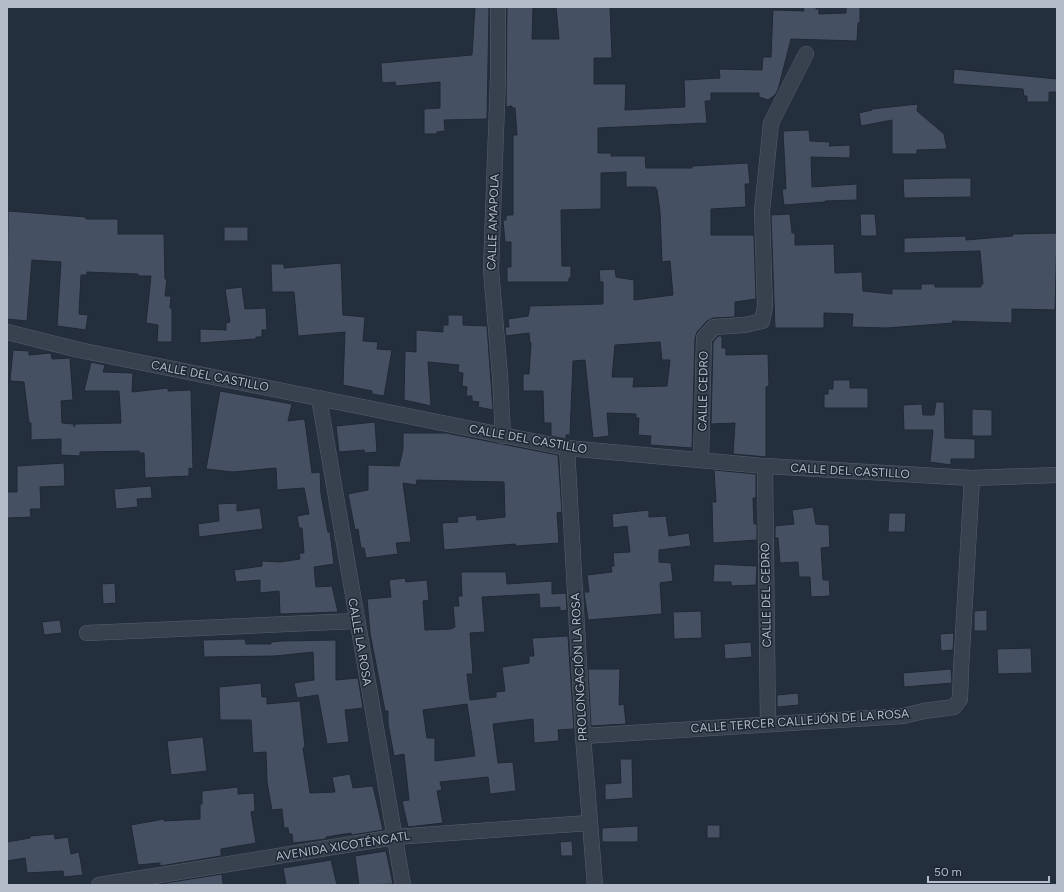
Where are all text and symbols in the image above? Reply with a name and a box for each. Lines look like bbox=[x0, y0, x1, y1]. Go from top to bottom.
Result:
street label: CALLE AMAPOLA bbox=[484, 174, 502, 270]
street label: CALLE CEDRO bbox=[695, 351, 711, 431]
street label: CALLE DEL CASTILLO bbox=[150, 358, 270, 394]
street label: CALLE DEL CASTILLO bbox=[468, 422, 588, 456]
street label: CALLE DEL CASTILLO bbox=[790, 461, 910, 481]
street label: CALLE DEL CEDRO bbox=[758, 543, 774, 647]
street label: PROLONGACIÓN LA ROSA bbox=[568, 593, 590, 741]
street label: CALLE LA ROSA bbox=[345, 597, 375, 687]
street label: CALLE TERCER CALLEJÓN DE LA ROSA bbox=[690, 706, 910, 736]
street label: AVENIDA XICOTÉNCATL bbox=[275, 828, 412, 864]
scale bar bbox=[928, 858, 1049, 884]
text: 50 m bbox=[934, 865, 962, 879]

